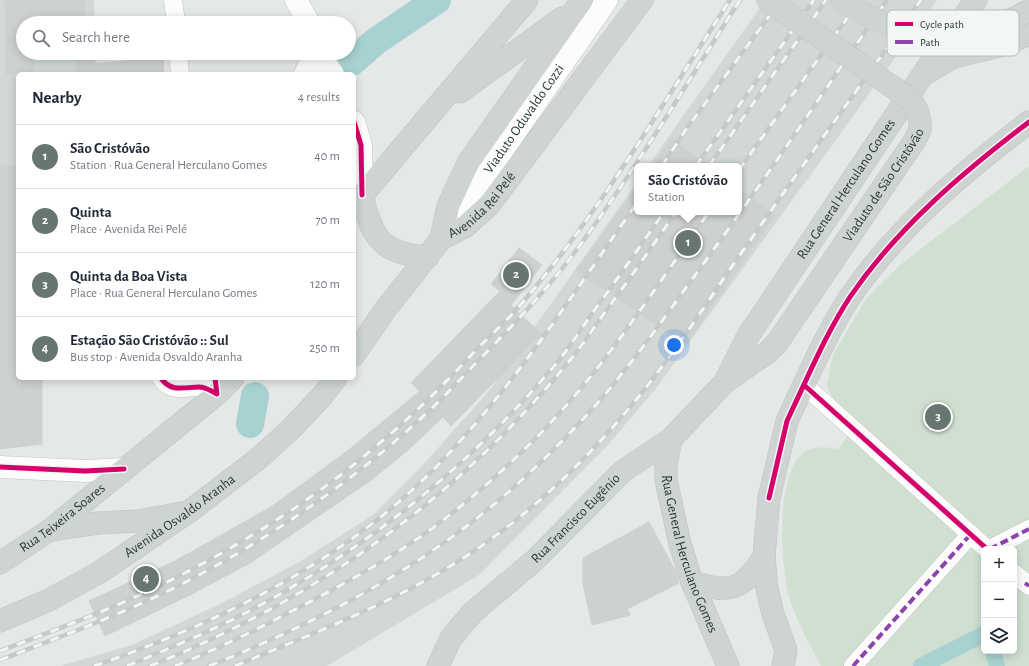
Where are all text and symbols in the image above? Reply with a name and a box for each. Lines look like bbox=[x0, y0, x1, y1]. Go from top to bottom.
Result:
legend bbox=[887, 10, 1019, 56]
search box bbox=[16, 16, 356, 60]
text: Cycle path bbox=[920, 19, 964, 30]
icon: search bbox=[30, 27, 52, 49]
text: Search here bbox=[62, 30, 130, 45]
text: Path bbox=[920, 37, 940, 48]
street label: Viaduto Oduvaldo Cozzi bbox=[482, 62, 567, 176]
text: Nearby bbox=[32, 89, 82, 106]
text: 4 results bbox=[298, 91, 340, 104]
street label: Rua General Herculano Gomes bbox=[795, 117, 898, 262]
street label: Viaduto de São Cristóvão bbox=[841, 126, 927, 245]
text: São Cristóvão bbox=[70, 141, 150, 156]
text: 1 bbox=[43, 150, 47, 163]
text: 40 m bbox=[314, 150, 340, 163]
text: Station · Rua General Herculano Gomes bbox=[70, 159, 267, 172]
popup bbox=[634, 163, 742, 215]
street label: Avenida Rei Pelé bbox=[446, 169, 518, 241]
text: São Cristóvão bbox=[648, 173, 728, 188]
text: Station bbox=[648, 191, 685, 204]
text: Quinta bbox=[70, 205, 112, 220]
text: 2 bbox=[42, 214, 48, 227]
text: 70 m bbox=[315, 214, 340, 227]
text: Place · Avenida Rei Pelé bbox=[70, 223, 187, 236]
pin: 1 bbox=[675, 228, 701, 258]
pin: 2 bbox=[503, 260, 529, 290]
text: Quinta da Boa Vista bbox=[70, 269, 188, 284]
text: 3 bbox=[42, 278, 48, 291]
text: 120 m bbox=[310, 278, 340, 291]
text: Place · Rua General Herculano Gomes bbox=[70, 287, 257, 300]
text: Estação São Cristóvão :: Sul bbox=[70, 333, 229, 348]
your location bbox=[664, 335, 684, 355]
text: 4 bbox=[42, 342, 48, 355]
text: 250 m bbox=[309, 342, 340, 355]
text: Bus stop · Avenida Osvaldo Aranha bbox=[70, 351, 243, 364]
pin: 3 bbox=[925, 402, 951, 432]
street label: Rua Francisco Eugênio bbox=[529, 471, 623, 566]
street label: Avenida Osvaldo Aranha bbox=[122, 472, 238, 560]
street label: Rua General Herculano Gomes bbox=[659, 475, 720, 635]
street label: Rua Teixeira Soares bbox=[17, 481, 108, 555]
map controls bbox=[981, 546, 1017, 654]
button: + bbox=[981, 546, 1017, 582]
pin: 4 bbox=[133, 564, 159, 594]
button: − bbox=[981, 582, 1017, 618]
button: layers bbox=[981, 618, 1017, 654]

